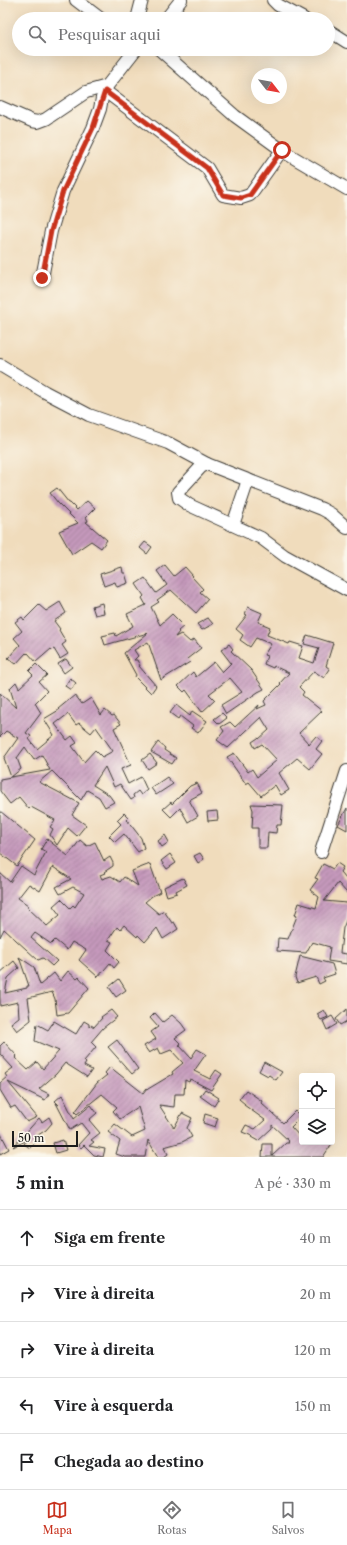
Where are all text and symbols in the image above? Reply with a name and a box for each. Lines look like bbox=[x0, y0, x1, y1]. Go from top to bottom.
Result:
search box bbox=[12, 12, 335, 56]
icon: search bbox=[26, 23, 48, 45]
text: Pesquisar aqui bbox=[58, 25, 161, 44]
north arrow bbox=[251, 68, 287, 104]
route start bbox=[273, 141, 291, 159]
route end bbox=[33, 269, 51, 287]
map controls bbox=[299, 1073, 335, 1145]
button: locate bbox=[299, 1073, 335, 1109]
button: layers bbox=[299, 1109, 335, 1145]
scale bar bbox=[12, 1129, 78, 1148]
text: 50 m bbox=[18, 1131, 44, 1145]
text: 5 min bbox=[16, 1173, 64, 1193]
text: A pé · 330 m bbox=[254, 1175, 331, 1191]
icon: ahead bbox=[16, 1227, 38, 1249]
text: Siga em frente bbox=[54, 1228, 165, 1247]
text: 40 m bbox=[300, 1230, 331, 1246]
icon: right bbox=[16, 1283, 38, 1305]
text: Vire à direita bbox=[54, 1284, 154, 1303]
text: 20 m bbox=[300, 1286, 331, 1302]
icon: right bbox=[16, 1339, 38, 1361]
text: Vire à direita bbox=[54, 1340, 154, 1359]
text: 120 m bbox=[294, 1342, 331, 1358]
icon: left bbox=[16, 1395, 38, 1417]
text: Vire à esquerda bbox=[54, 1396, 173, 1415]
text: 150 m bbox=[295, 1398, 331, 1414]
icon: arrive bbox=[16, 1451, 38, 1473]
text: Chegada ao destino bbox=[54, 1452, 204, 1471]
tab: Mapa bbox=[43, 1499, 72, 1537]
tab: Rotas bbox=[157, 1499, 186, 1537]
tab: Salvos bbox=[272, 1499, 304, 1537]

